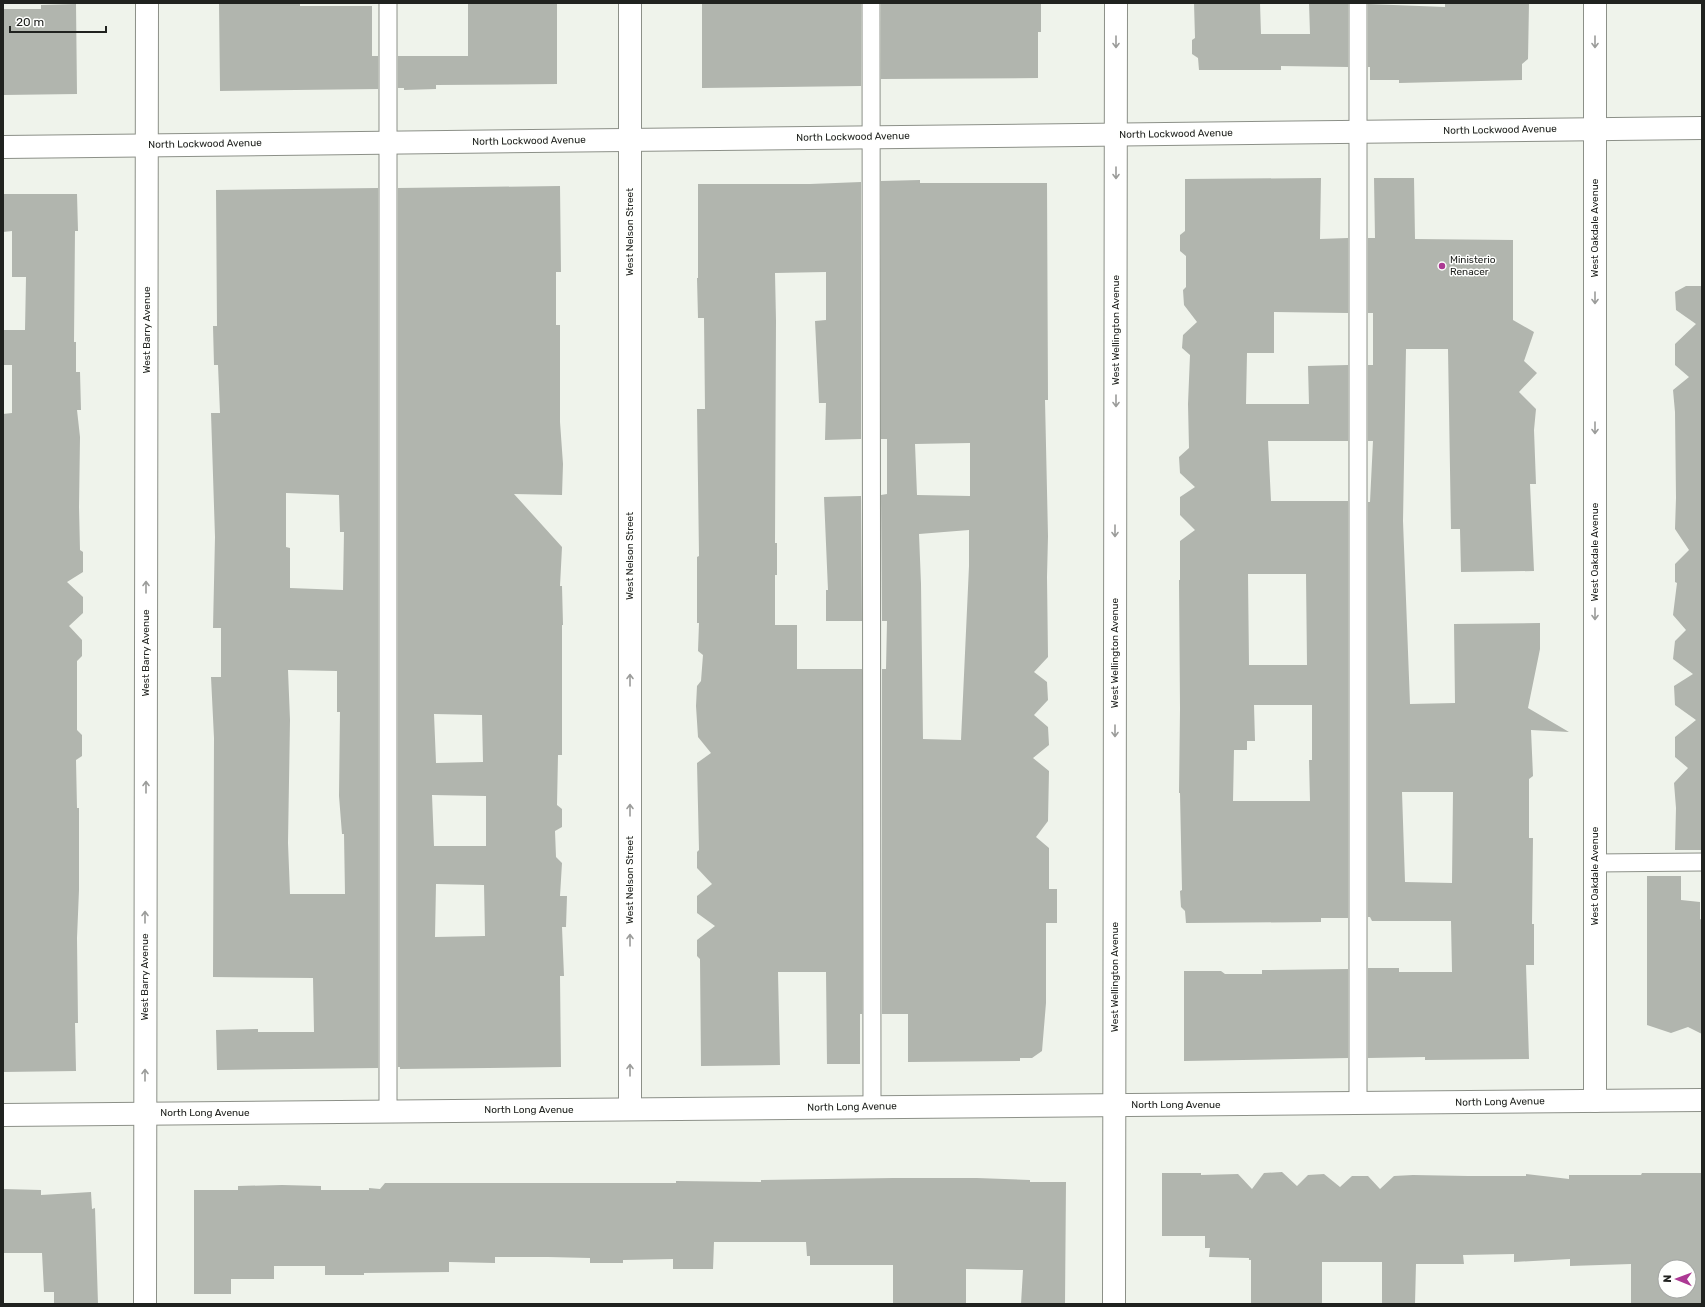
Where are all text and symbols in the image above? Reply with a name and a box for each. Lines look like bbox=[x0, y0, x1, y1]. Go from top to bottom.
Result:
scale bar bbox=[10, 8, 106, 34]
text: 20 m bbox=[16, 15, 44, 29]
one-way arrow bbox=[1112, 35, 1120, 48]
one-way arrow bbox=[1591, 35, 1599, 48]
street label: North Lockwood Avenue bbox=[1443, 123, 1557, 137]
street label: North Lockwood Avenue bbox=[1119, 127, 1233, 141]
street label: North Lockwood Avenue bbox=[796, 130, 910, 144]
street label: North Lockwood Avenue bbox=[472, 134, 586, 148]
street label: North Lockwood Avenue bbox=[148, 137, 262, 151]
one-way arrow bbox=[1112, 166, 1120, 179]
street label: West Oakdale Avenue bbox=[1589, 178, 1601, 277]
street label: West Nelson Street bbox=[624, 188, 636, 276]
place label: Ministerio Renacer bbox=[1450, 254, 1496, 278]
marker: Ministerio Renacer bbox=[1437, 261, 1447, 271]
street label: West Wellington Avenue bbox=[1110, 274, 1122, 385]
street label: West Barry Avenue bbox=[141, 286, 153, 374]
one-way arrow bbox=[1591, 291, 1599, 304]
one-way arrow bbox=[1112, 394, 1120, 407]
one-way arrow bbox=[1591, 421, 1599, 434]
street label: West Oakdale Avenue bbox=[1589, 502, 1601, 601]
street label: West Nelson Street bbox=[624, 512, 636, 600]
one-way arrow bbox=[1111, 524, 1119, 537]
one-way arrow bbox=[142, 581, 150, 594]
street label: West Wellington Avenue bbox=[1109, 597, 1121, 708]
one-way arrow bbox=[1591, 607, 1599, 620]
street label: West Barry Avenue bbox=[140, 609, 152, 697]
one-way arrow bbox=[626, 674, 634, 687]
one-way arrow bbox=[1111, 724, 1119, 737]
one-way arrow bbox=[142, 781, 150, 794]
one-way arrow bbox=[626, 804, 634, 817]
street label: West Oakdale Avenue bbox=[1589, 826, 1601, 925]
street label: West Nelson Street bbox=[624, 836, 636, 924]
one-way arrow bbox=[141, 911, 149, 924]
street label: West Wellington Avenue bbox=[1109, 921, 1121, 1032]
street label: West Barry Avenue bbox=[139, 933, 151, 1021]
one-way arrow bbox=[626, 934, 634, 947]
one-way arrow bbox=[626, 1064, 634, 1077]
one-way arrow bbox=[141, 1069, 149, 1082]
street label: North Long Avenue bbox=[1455, 1095, 1545, 1109]
street label: North Long Avenue bbox=[1131, 1099, 1221, 1111]
street label: North Long Avenue bbox=[807, 1100, 897, 1114]
street label: North Long Avenue bbox=[484, 1104, 574, 1116]
street label: North Long Avenue bbox=[160, 1107, 250, 1119]
north arrow bbox=[1657, 1259, 1697, 1299]
text: N bbox=[1661, 1275, 1674, 1283]

